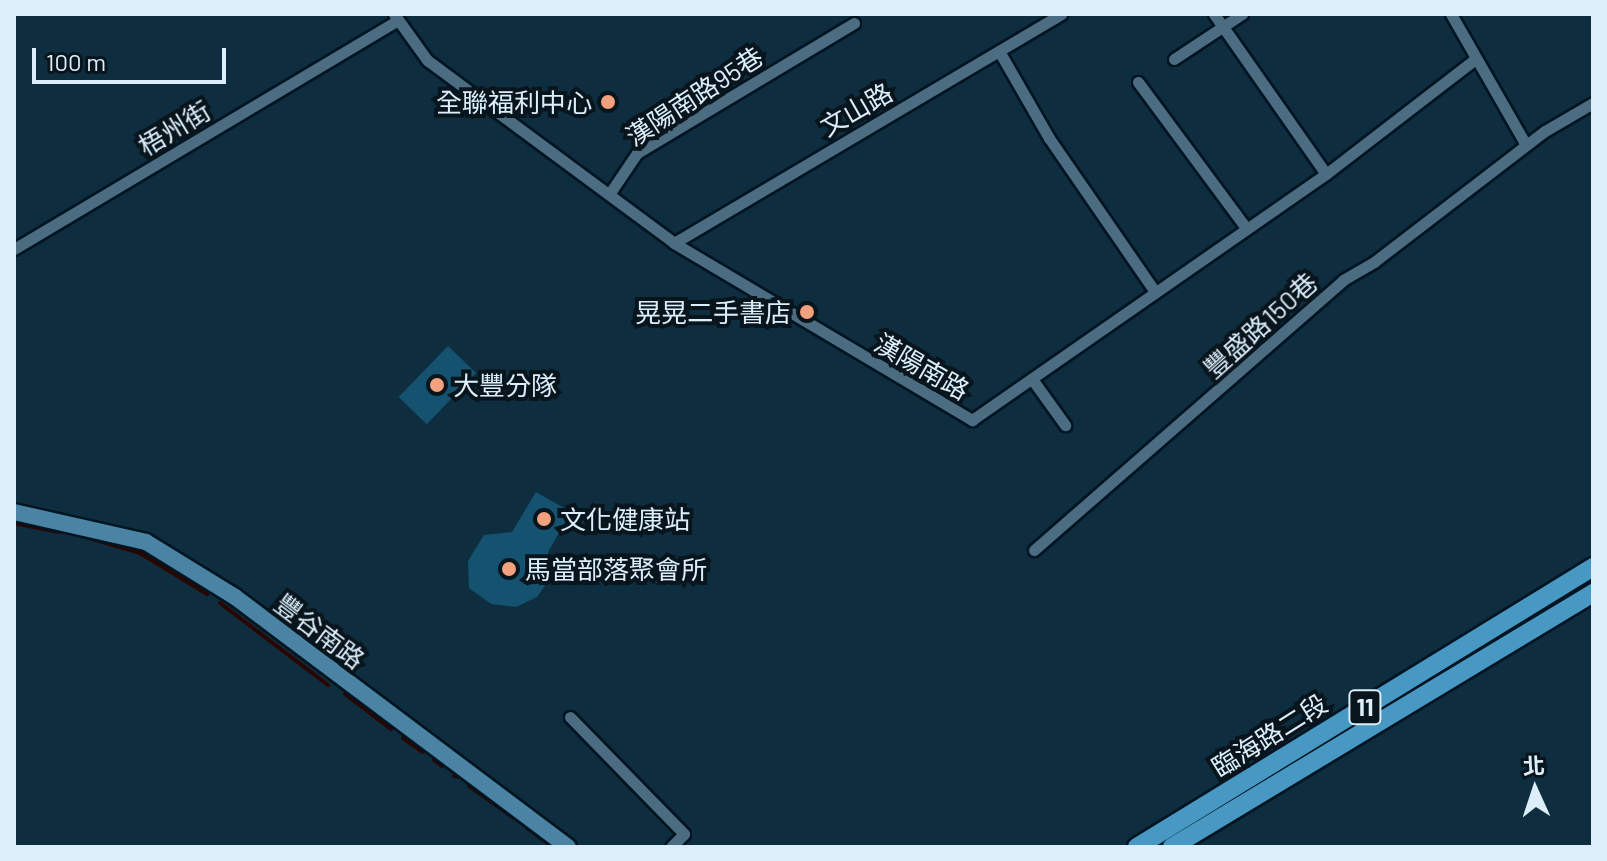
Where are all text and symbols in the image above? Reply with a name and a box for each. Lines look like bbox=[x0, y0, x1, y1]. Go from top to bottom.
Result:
scale bar bbox=[36, 32, 230, 82]
street label: 漢陽南路95巷 bbox=[620, 40, 768, 152]
text: 100 m bbox=[46, 47, 106, 76]
street label: 文山路 bbox=[814, 76, 898, 142]
place label: 全聯福利中心 bbox=[436, 86, 592, 118]
marker: 全聯福利中心 bbox=[599, 93, 617, 111]
street label: 梧州街 bbox=[133, 95, 215, 161]
street label: 豐盛路150巷 bbox=[1197, 266, 1323, 384]
place label: 晃晃二手書店 bbox=[635, 296, 791, 328]
marker: 晃晃二手書店 bbox=[798, 303, 816, 321]
street label: 漢陽南路 bbox=[869, 326, 975, 406]
place label: 大豐分隊 bbox=[453, 369, 557, 401]
marker: 大豐分隊 bbox=[428, 376, 446, 394]
place label: 文化健康站 bbox=[560, 503, 690, 535]
marker: 文化健康站 bbox=[535, 510, 553, 528]
place label: 馬當部落聚會所 bbox=[525, 553, 707, 585]
marker: 馬當部落聚會所 bbox=[500, 560, 518, 578]
street label: 豐谷南路 bbox=[269, 587, 371, 675]
street label: 臨海路二段 bbox=[1206, 687, 1332, 783]
road number: 11 bbox=[1347, 687, 1383, 727]
north arrow bbox=[1495, 749, 1575, 829]
text: 北 bbox=[1522, 751, 1545, 779]

